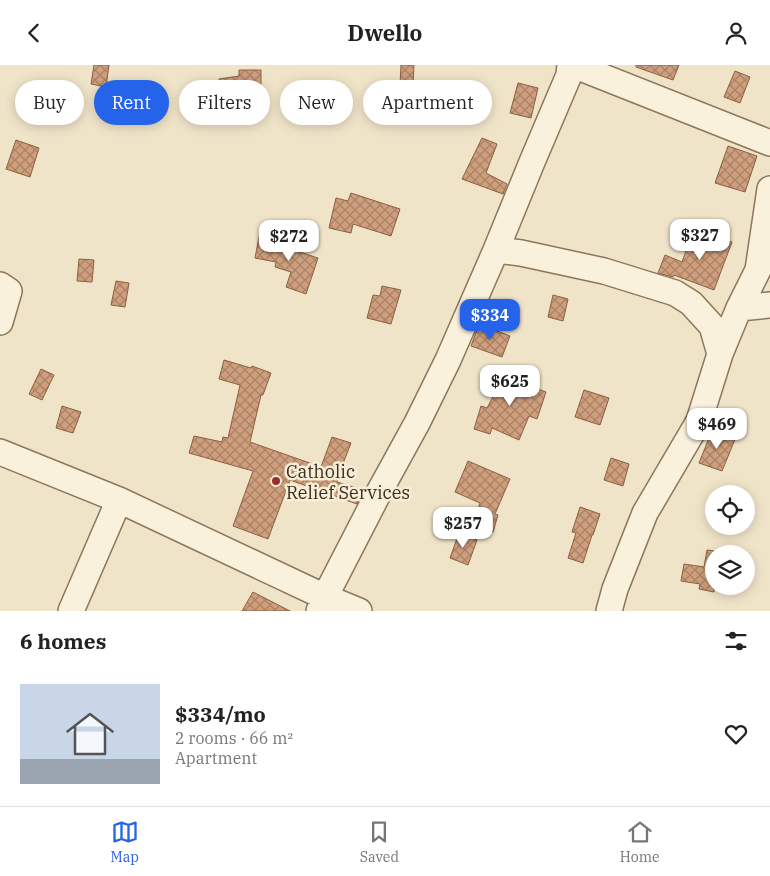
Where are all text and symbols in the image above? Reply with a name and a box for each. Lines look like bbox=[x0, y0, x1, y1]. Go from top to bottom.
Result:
text: Dwello bbox=[348, 18, 422, 47]
icon: back bbox=[20, 19, 48, 47]
icon: person bbox=[722, 19, 750, 47]
chip: Buy bbox=[15, 80, 84, 125]
chip: Rent bbox=[94, 80, 169, 125]
chip: Filters bbox=[179, 80, 270, 125]
chip: New bbox=[280, 80, 353, 125]
chip: Apartment bbox=[363, 80, 492, 125]
pin: $272 bbox=[259, 219, 319, 262]
pin: $327 bbox=[670, 219, 730, 261]
text: $327 bbox=[681, 225, 719, 245]
text: $272 bbox=[270, 226, 308, 246]
pin: $334 bbox=[460, 299, 520, 341]
text: $334 bbox=[471, 305, 509, 325]
pin: $625 bbox=[480, 365, 540, 407]
text: $625 bbox=[491, 371, 529, 391]
pin: $469 bbox=[687, 407, 747, 450]
text: $469 bbox=[698, 414, 736, 434]
place label: Catholic Relief Services bbox=[286, 460, 410, 504]
marker: Catholic Relief Services bbox=[270, 475, 282, 487]
map controls bbox=[705, 485, 755, 595]
button: locate bbox=[705, 485, 755, 535]
pin: $257 bbox=[433, 507, 493, 549]
text: $257 bbox=[444, 513, 482, 533]
button: layers bbox=[705, 545, 755, 595]
text: 6 homes bbox=[20, 627, 106, 655]
icon: filters bbox=[722, 627, 750, 655]
text: $334/mo bbox=[175, 700, 266, 728]
icon: home bbox=[60, 704, 120, 764]
icon: heart bbox=[722, 720, 750, 748]
text: 2 rooms · 66 m² bbox=[175, 728, 293, 748]
text: Apartment bbox=[175, 748, 257, 768]
tab: Map bbox=[110, 818, 139, 866]
tab: Saved bbox=[360, 818, 399, 866]
tab: Home bbox=[620, 818, 660, 866]

